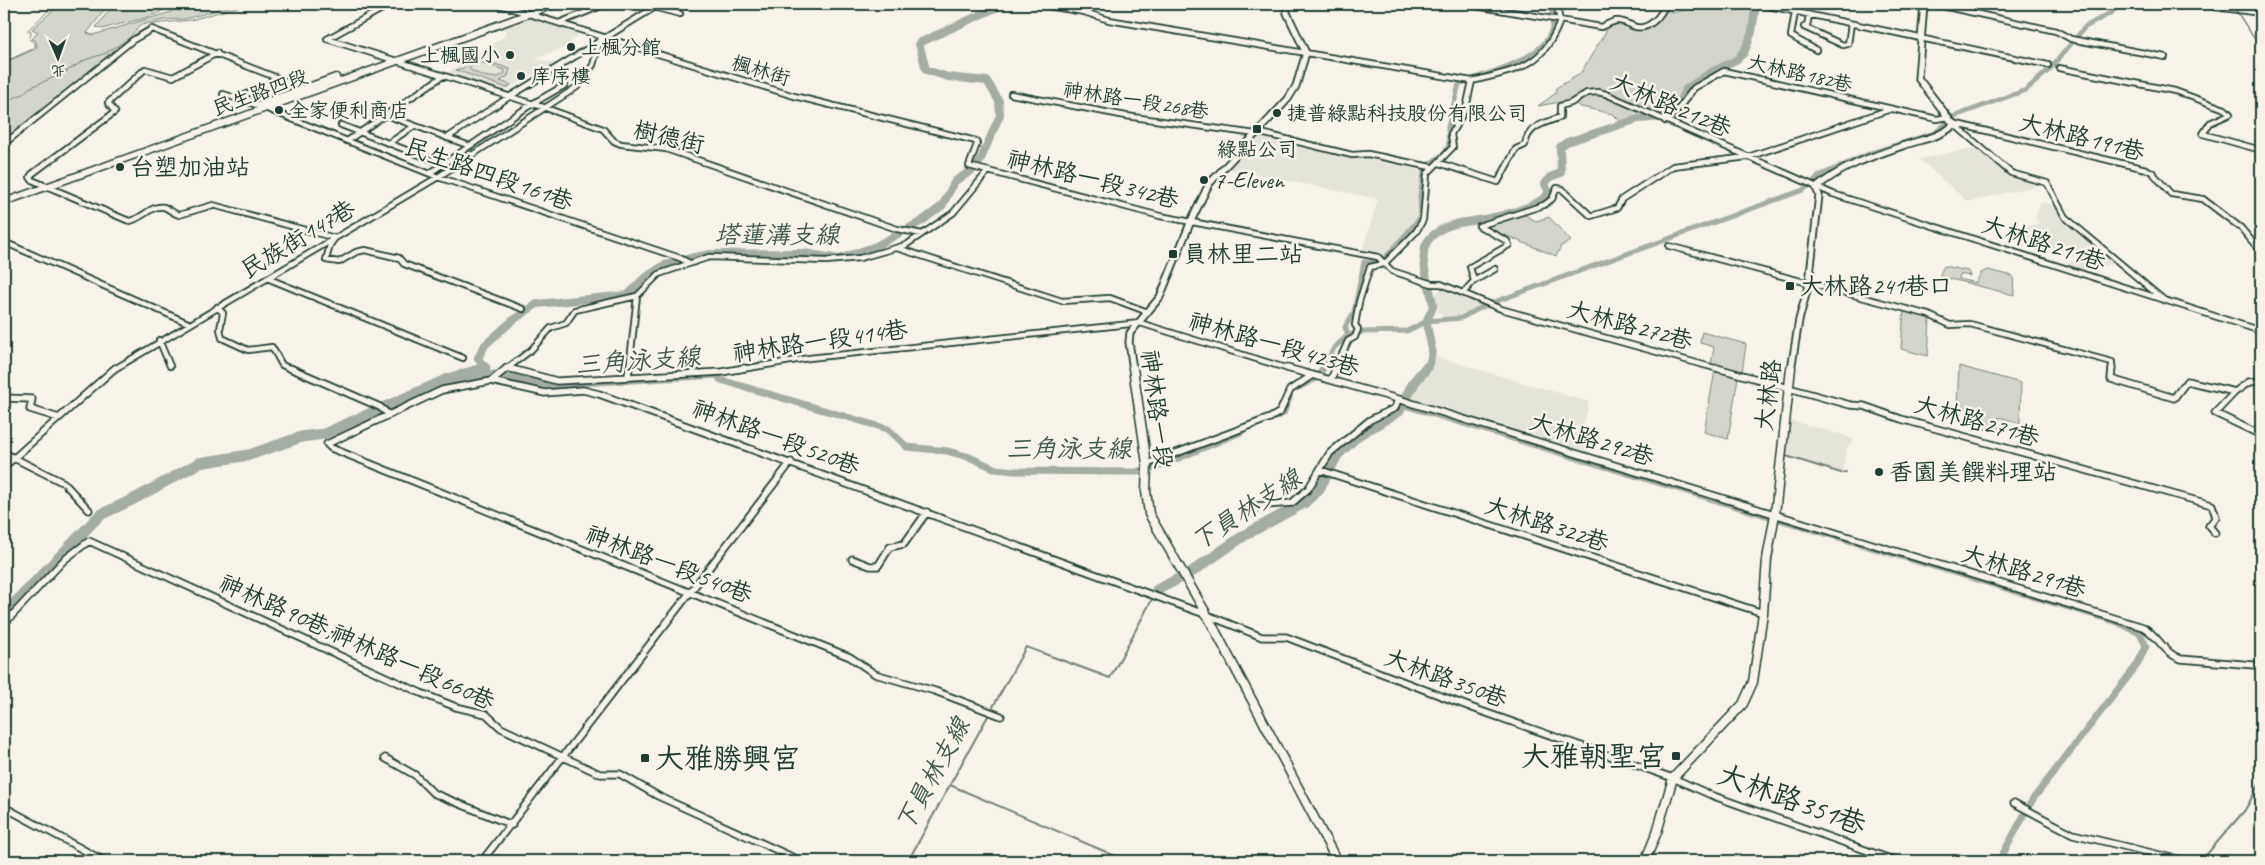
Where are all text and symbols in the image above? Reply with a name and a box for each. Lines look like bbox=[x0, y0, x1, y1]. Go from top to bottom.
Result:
north arrow bbox=[32, 32, 82, 82]
place label: 上楓分館 bbox=[581, 35, 661, 60]
marker: 上楓分館 bbox=[565, 41, 577, 53]
place label: 上楓國小 bbox=[420, 43, 500, 68]
marker: 上楓國小 bbox=[504, 49, 516, 61]
street label: 大林路182巷 bbox=[1745, 49, 1856, 98]
street label: 楓林街 bbox=[729, 50, 793, 91]
text: 北 bbox=[51, 62, 66, 79]
street label: 民生路四段 bbox=[209, 64, 311, 121]
place label: 庠序樓 bbox=[531, 64, 591, 89]
street label: 大林路212巷 bbox=[1606, 66, 1736, 144]
marker: 庠序樓 bbox=[515, 70, 527, 82]
street label: 神林路一段268巷 bbox=[1061, 77, 1211, 124]
place label: 全家便利商店 bbox=[289, 98, 409, 123]
place label: 捷普綠點科技股份有限公司 bbox=[1287, 101, 1527, 126]
marker: 全家便利商店 bbox=[273, 104, 285, 116]
marker: 捷普綠點科技股份有限公司 bbox=[1271, 107, 1283, 119]
street label: 大林路191巷 bbox=[2016, 107, 2148, 167]
street label: 樹德街 bbox=[631, 114, 707, 160]
marker: 綠點公司 bbox=[1251, 123, 1263, 135]
street label: 民生路四段161巷 bbox=[401, 131, 577, 217]
place label: 綠點公司 bbox=[1217, 137, 1297, 162]
street label: 神林路一段342巷 bbox=[1004, 143, 1182, 215]
place label: 台塑加油站 bbox=[130, 152, 250, 182]
marker: 台塑加油站 bbox=[114, 161, 126, 173]
place label: 7-Eleven bbox=[1214, 165, 1285, 195]
marker: 7-Eleven bbox=[1198, 174, 1210, 186]
street label: 民族街147巷 bbox=[235, 193, 361, 285]
street label: 大林路211巷 bbox=[1978, 209, 2110, 277]
water label: 塔蓮溝支線 bbox=[714, 219, 841, 251]
place label: 員林里二站 bbox=[1183, 239, 1303, 269]
marker: 員林里二站 bbox=[1167, 248, 1179, 260]
place label: 大林路241巷口 bbox=[1800, 271, 1952, 301]
marker: 大林路241巷口 bbox=[1784, 280, 1796, 292]
street label: 大林路272巷 bbox=[1564, 294, 1696, 356]
street label: 神林路一段423巷 bbox=[1185, 305, 1363, 383]
street label: 神林路一段414巷 bbox=[731, 314, 909, 368]
water label: 三角泳支線 bbox=[575, 341, 704, 381]
street label: 神林路一段 bbox=[1135, 348, 1179, 470]
street label: 大林路 bbox=[1749, 357, 1787, 433]
street label: 大林路271巷 bbox=[1911, 389, 2043, 453]
street label: 神林路一段520巷 bbox=[688, 393, 864, 481]
street label: 大林路292巷 bbox=[1526, 406, 1658, 472]
water label: 三角泳支線 bbox=[1006, 433, 1133, 465]
place label: 香園美饌料理站 bbox=[1889, 457, 2057, 487]
water label: 下員林支線 bbox=[1185, 461, 1309, 557]
marker: 香園美饌料理站 bbox=[1873, 466, 1885, 478]
street label: 大林路322巷 bbox=[1481, 490, 1613, 558]
street label: 神林路一段540巷 bbox=[581, 518, 757, 610]
street label: 大林路291巷 bbox=[1958, 538, 2090, 604]
street label: 神林路90巷;神林路一段660巷 bbox=[214, 568, 500, 716]
street label: 大林路350巷 bbox=[1381, 642, 1511, 714]
water label: 下員林支線 bbox=[889, 710, 978, 837]
place label: 大雅朝聖宮 bbox=[1521, 738, 1666, 775]
place label: 大雅勝興宮 bbox=[655, 740, 800, 777]
marker: 大雅朝聖宮 bbox=[1670, 750, 1682, 762]
marker: 大雅勝興宮 bbox=[639, 752, 651, 764]
street label: 大林路351巷 bbox=[1713, 756, 1871, 843]

